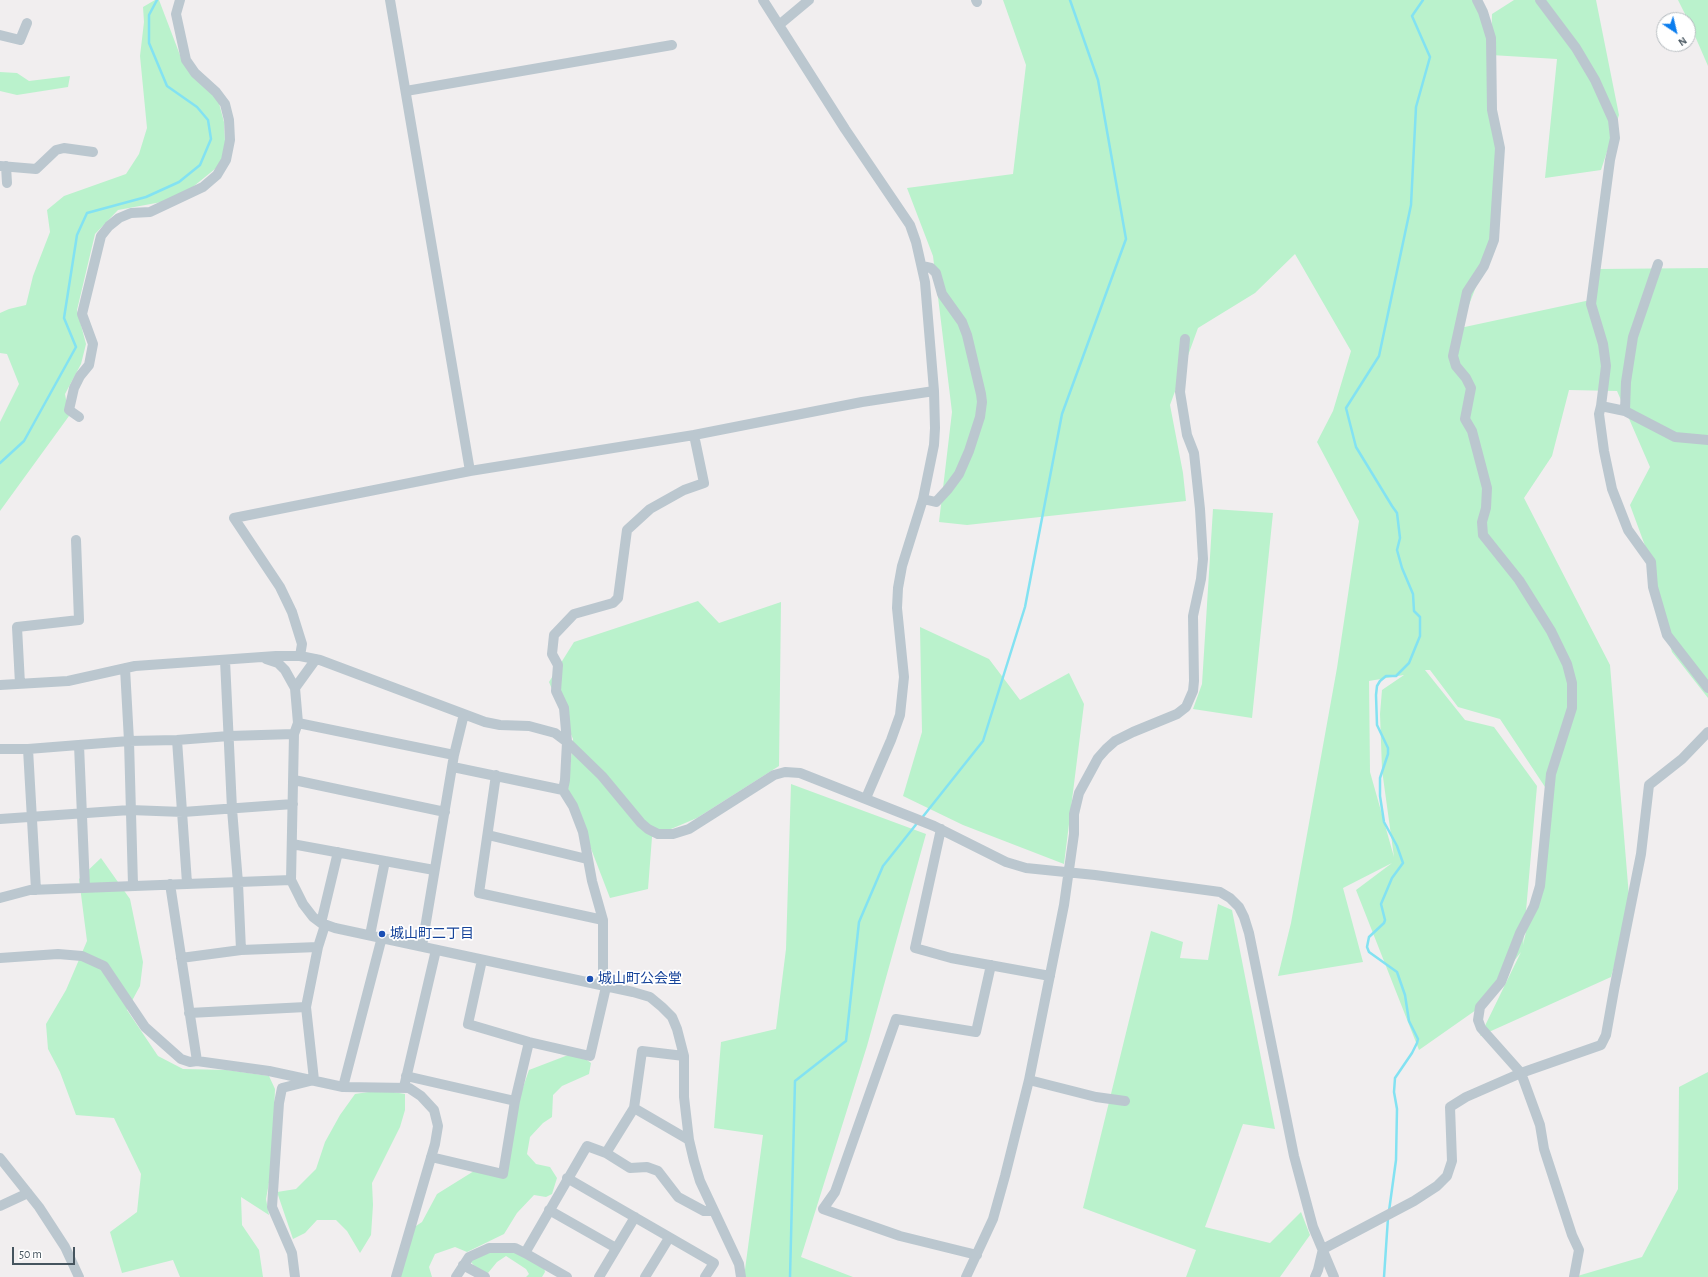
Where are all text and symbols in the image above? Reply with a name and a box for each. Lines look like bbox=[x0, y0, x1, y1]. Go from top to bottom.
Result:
north arrow bbox=[1656, 12, 1696, 52]
text: N bbox=[1676, 35, 1689, 48]
place label: 城山町二丁目 bbox=[390, 926, 474, 942]
marker: 城山町二丁目 bbox=[377, 929, 387, 939]
place label: 城山町公会堂 bbox=[598, 971, 682, 987]
marker: 城山町公会堂 bbox=[585, 974, 595, 984]
scale bar bbox=[14, 1239, 77, 1265]
text: 50 m bbox=[19, 1248, 42, 1260]

